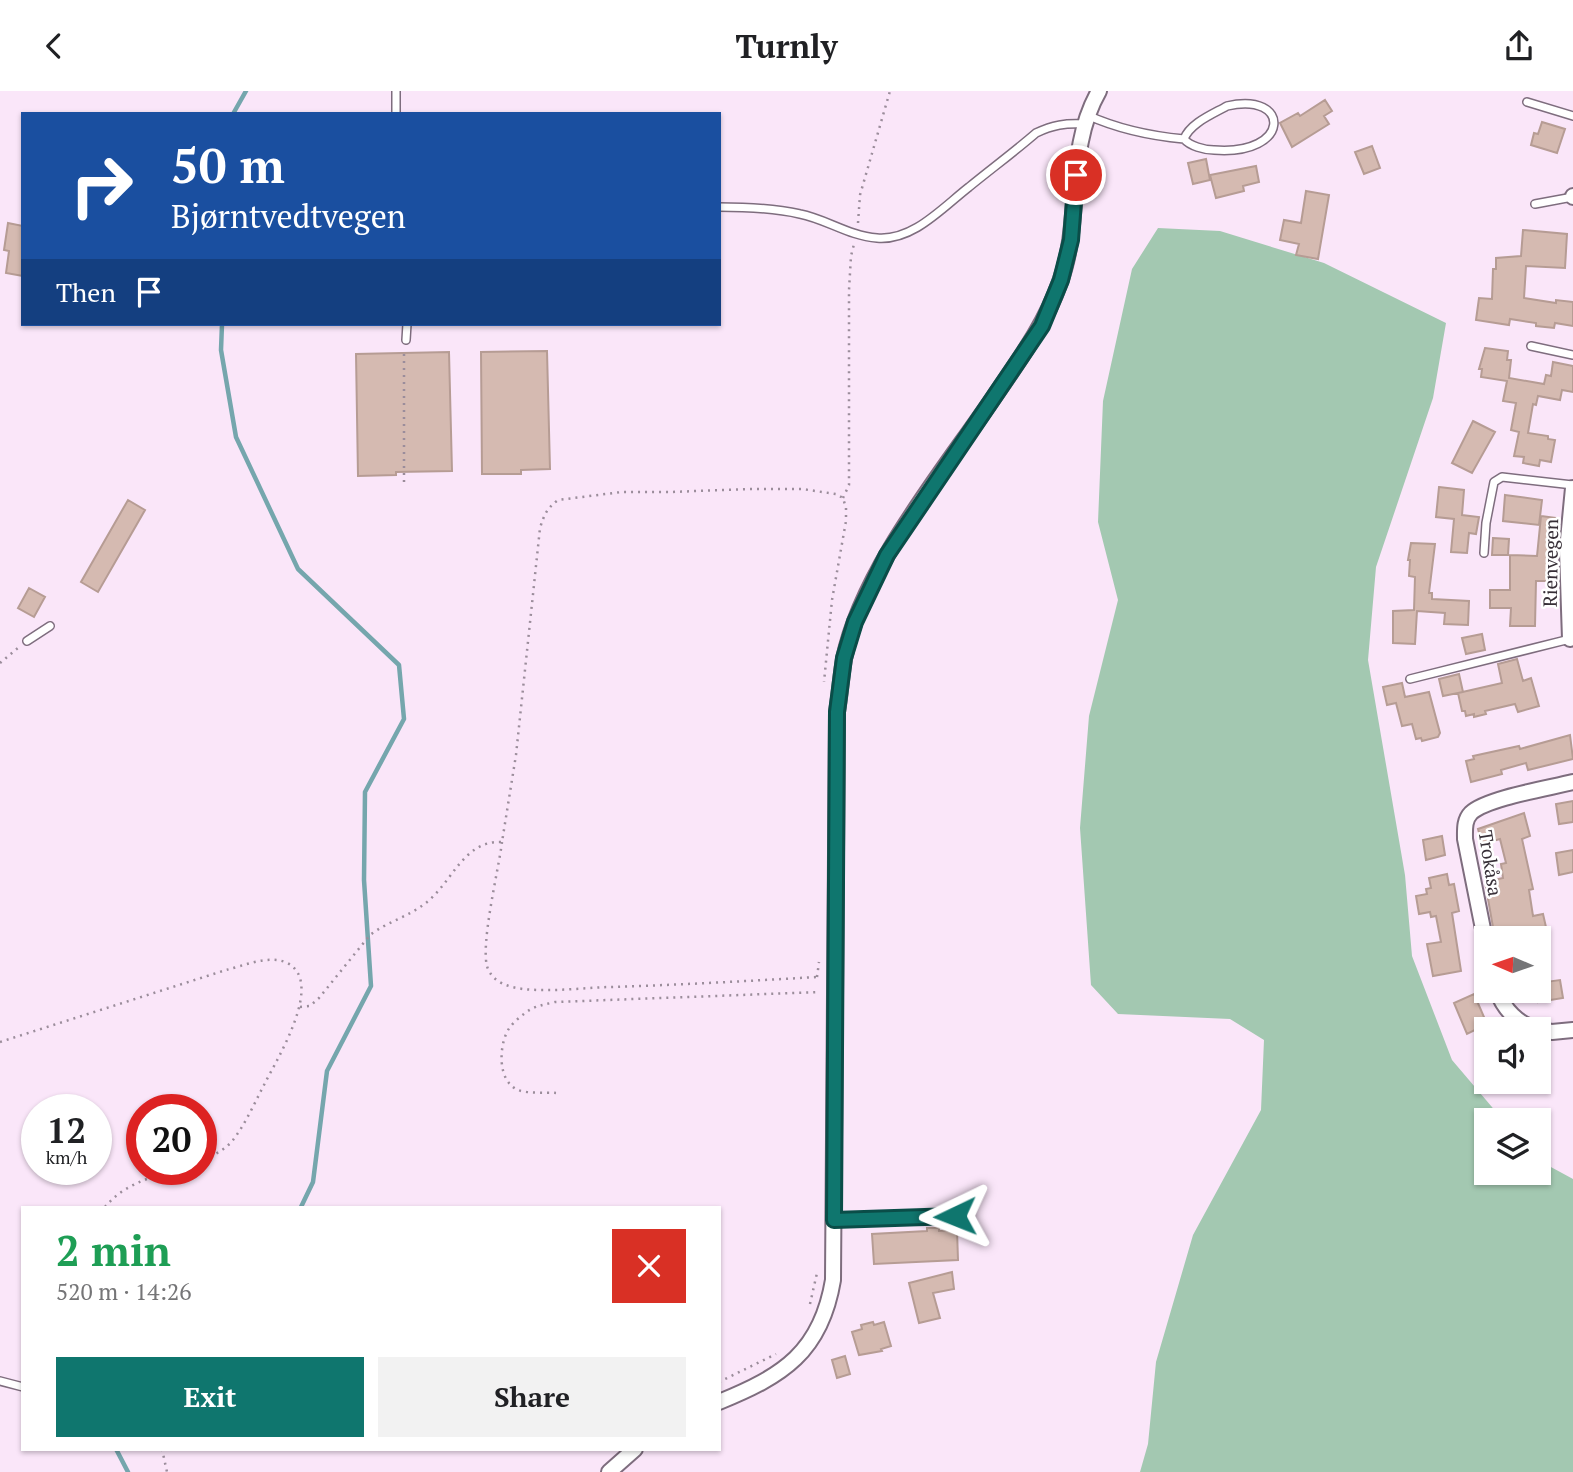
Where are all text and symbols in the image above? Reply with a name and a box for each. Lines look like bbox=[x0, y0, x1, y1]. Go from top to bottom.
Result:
text: Turnly bbox=[735, 25, 838, 67]
icon: back bbox=[35, 27, 73, 65]
icon: share bbox=[1500, 27, 1538, 65]
text: 50 m bbox=[171, 132, 285, 197]
icon: right bbox=[56, 140, 147, 231]
pin bbox=[1046, 145, 1106, 205]
icon: arrive bbox=[1057, 156, 1095, 194]
text: Bjørntvedtvegen bbox=[171, 195, 406, 237]
icon: arrive bbox=[130, 273, 168, 311]
text: Then bbox=[56, 275, 116, 309]
street label: Rienvegen bbox=[1537, 519, 1563, 607]
street label: Trokåsa bbox=[1473, 828, 1509, 898]
north arrow bbox=[1474, 926, 1550, 1003]
map controls bbox=[1474, 926, 1551, 1185]
button: sound bbox=[1474, 1017, 1551, 1094]
speed limit sign: 20 bbox=[126, 1094, 217, 1185]
text: 12 bbox=[47, 1107, 86, 1153]
button: layers bbox=[1474, 1108, 1551, 1185]
text: km/h bbox=[46, 1145, 87, 1169]
position arrow bbox=[918, 1179, 992, 1253]
text: 2 min bbox=[56, 1222, 171, 1278]
button: close bbox=[612, 1229, 686, 1303]
text: 520 m · 14:26 bbox=[56, 1276, 191, 1307]
button: Exit bbox=[56, 1357, 364, 1437]
button: Share bbox=[378, 1357, 686, 1437]

